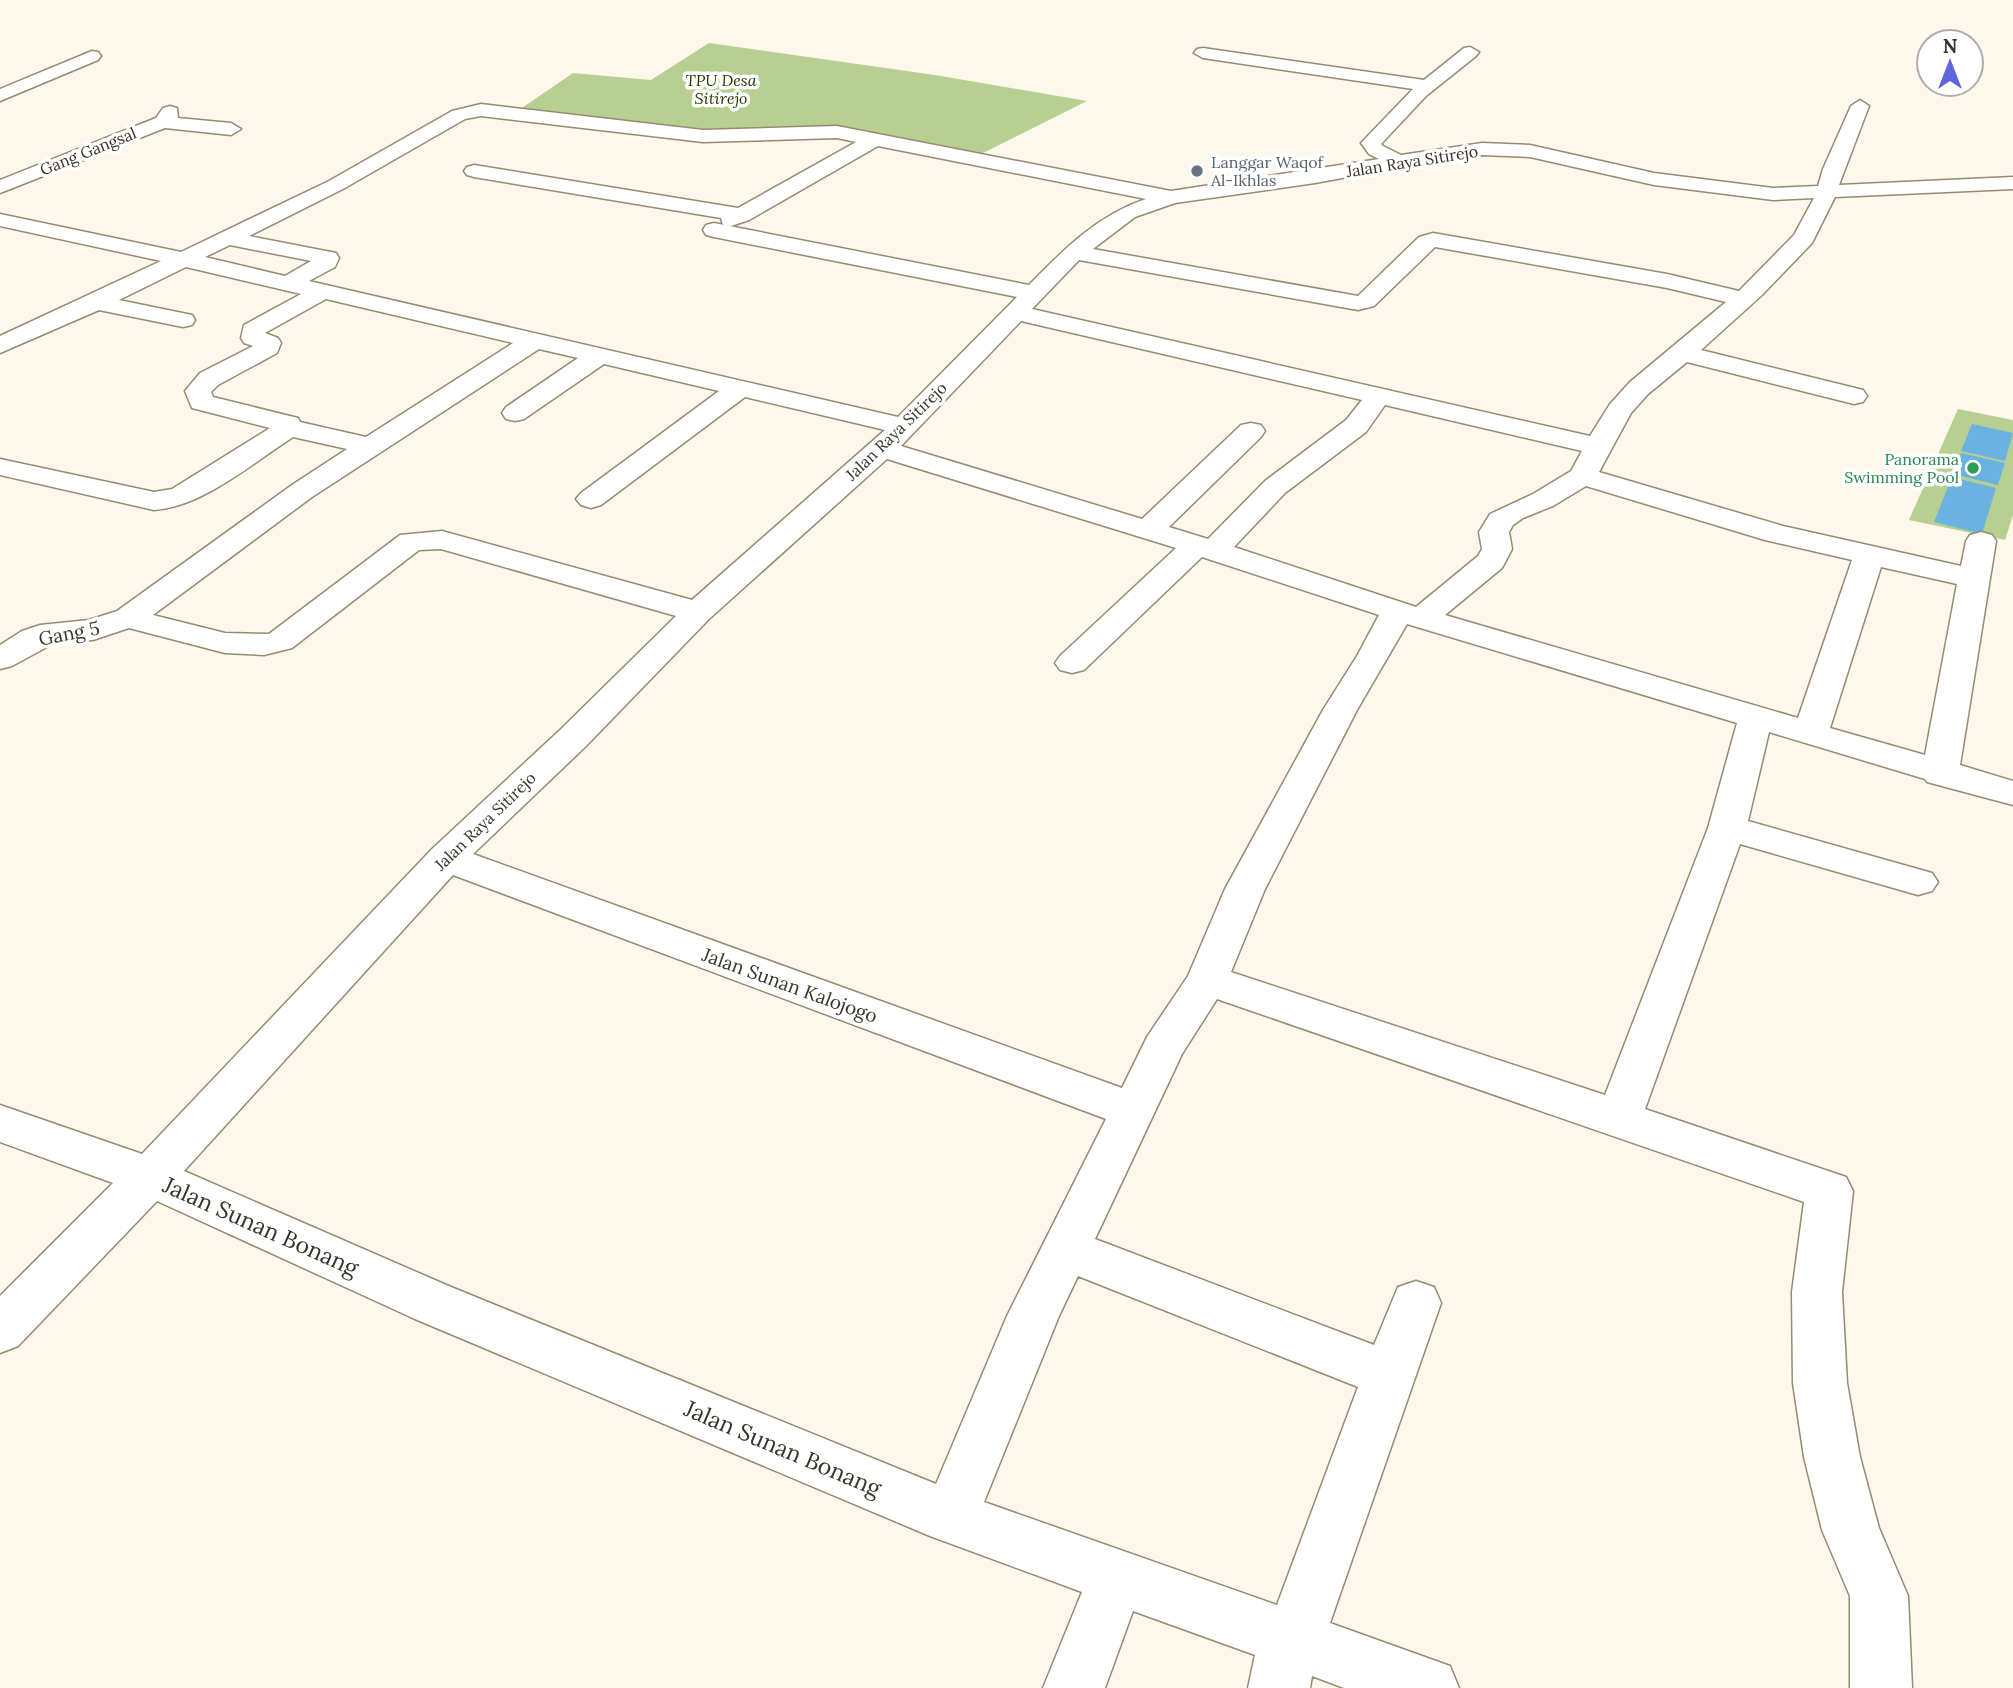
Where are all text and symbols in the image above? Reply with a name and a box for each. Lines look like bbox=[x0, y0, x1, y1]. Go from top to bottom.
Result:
north arrow bbox=[1915, 28, 1985, 98]
text: N bbox=[1943, 34, 1958, 58]
park label: TPU Desa Sitirejo bbox=[686, 70, 757, 108]
street label: Gang Gangsal bbox=[37, 123, 139, 179]
street label: Jalan Raya Sitirejo bbox=[1344, 141, 1479, 181]
place label: Langgar Waqof Al-Ikhlas bbox=[1210, 152, 1325, 190]
marker: Langgar Waqof Al-Ikhlas bbox=[1189, 163, 1205, 179]
street label: Jalan Raya Sitirejo bbox=[840, 378, 951, 485]
place label: Panorama Swimming Pool bbox=[1844, 449, 1959, 487]
marker: Panorama Swimming Pool bbox=[1965, 460, 1981, 476]
street label: Gang 5 bbox=[36, 615, 102, 651]
street label: Jalan Raya Sitirejo bbox=[429, 768, 540, 875]
street label: Jalan Sunan Kalojogo bbox=[698, 942, 881, 1028]
street label: Jalan Sunan Bonang bbox=[158, 1169, 364, 1283]
street label: Jalan Sunan Bonang bbox=[679, 1393, 887, 1503]

